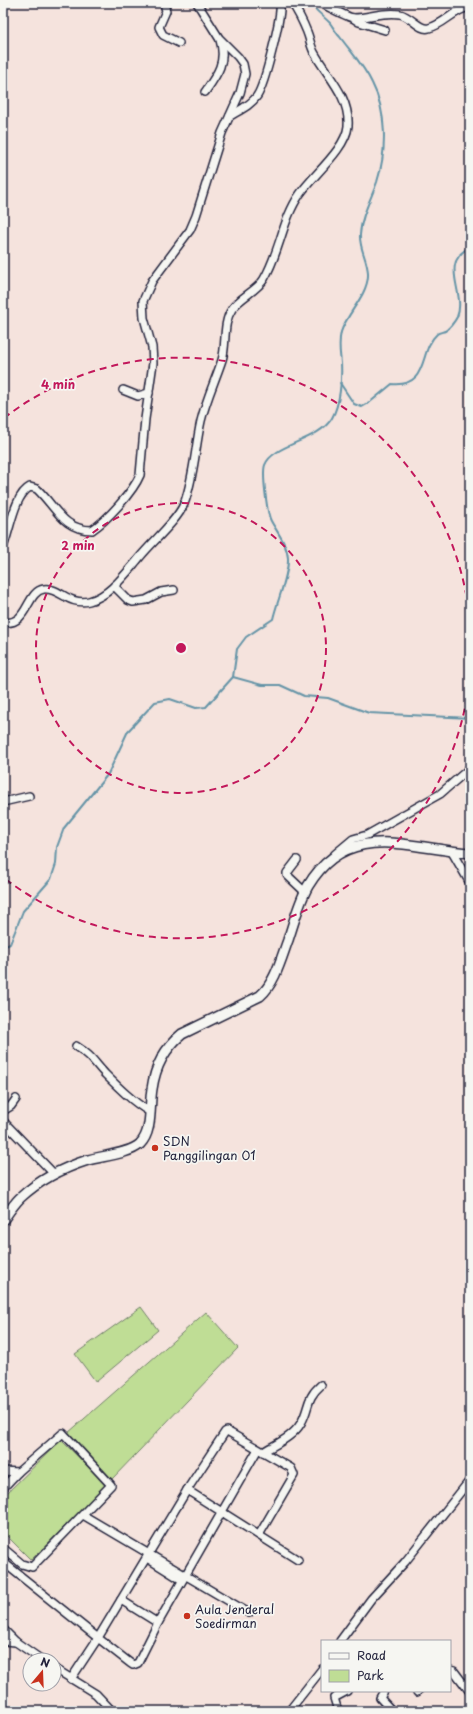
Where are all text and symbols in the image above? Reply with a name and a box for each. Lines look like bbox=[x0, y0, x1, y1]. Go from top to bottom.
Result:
text: 4 min bbox=[41, 375, 75, 393]
text: 2 min bbox=[61, 536, 95, 554]
centre of rings bbox=[174, 641, 188, 655]
place label: SDN Panggilingan 01 bbox=[163, 1132, 256, 1164]
marker: SDN Panggilingan 01 bbox=[150, 1143, 160, 1153]
place label: Aula Jenderal Soedirman bbox=[195, 1600, 274, 1632]
marker: Aula Jenderal Soedirman bbox=[182, 1611, 192, 1621]
legend bbox=[321, 1640, 451, 1692]
text: Road bbox=[357, 1646, 386, 1664]
north arrow bbox=[22, 1652, 62, 1692]
text: N bbox=[39, 1653, 53, 1672]
text: Park bbox=[357, 1666, 384, 1684]

